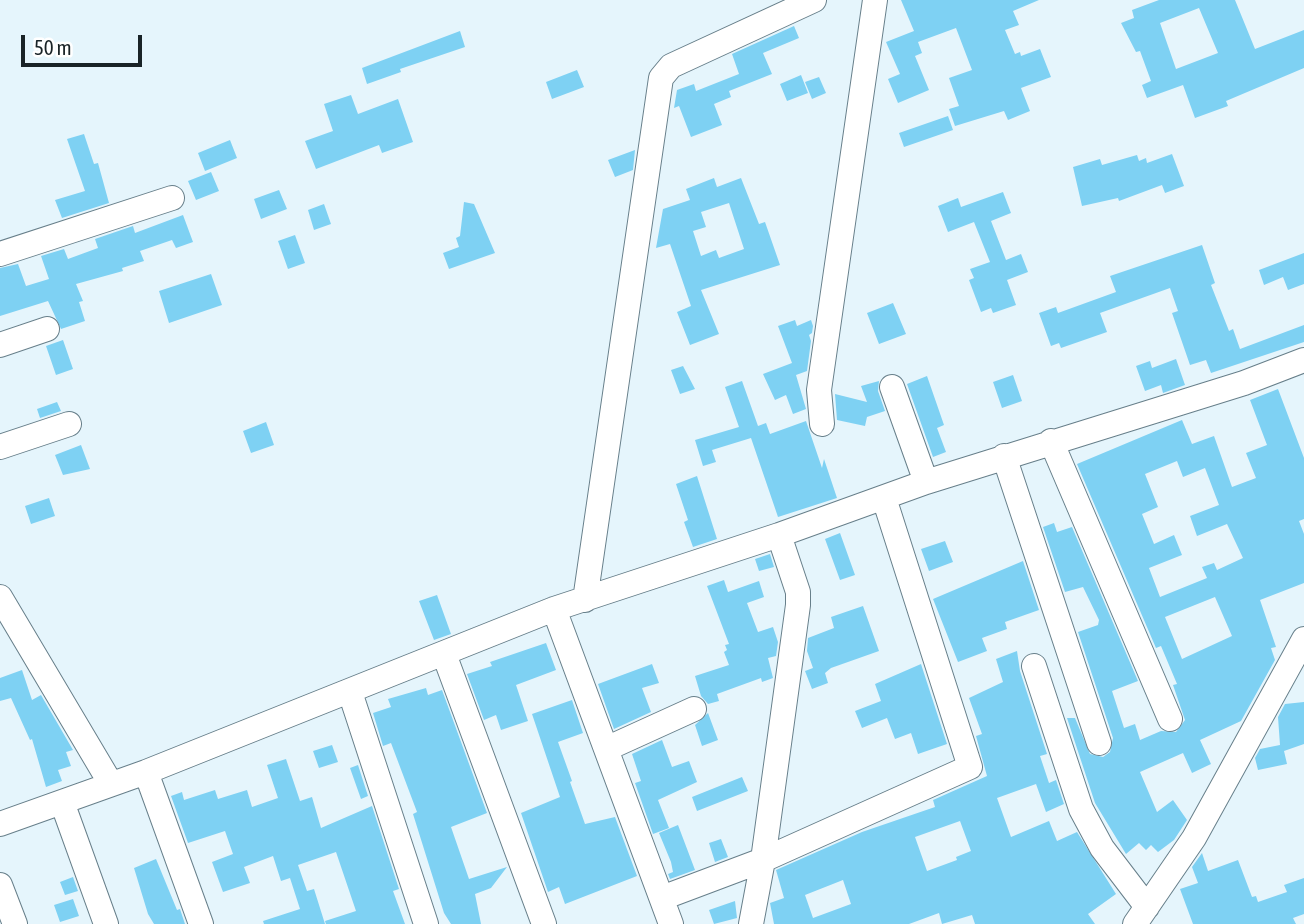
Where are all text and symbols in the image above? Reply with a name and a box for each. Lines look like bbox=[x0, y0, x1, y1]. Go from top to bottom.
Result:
scale bar bbox=[24, 21, 145, 65]
text: 50 m bbox=[34, 35, 72, 59]

